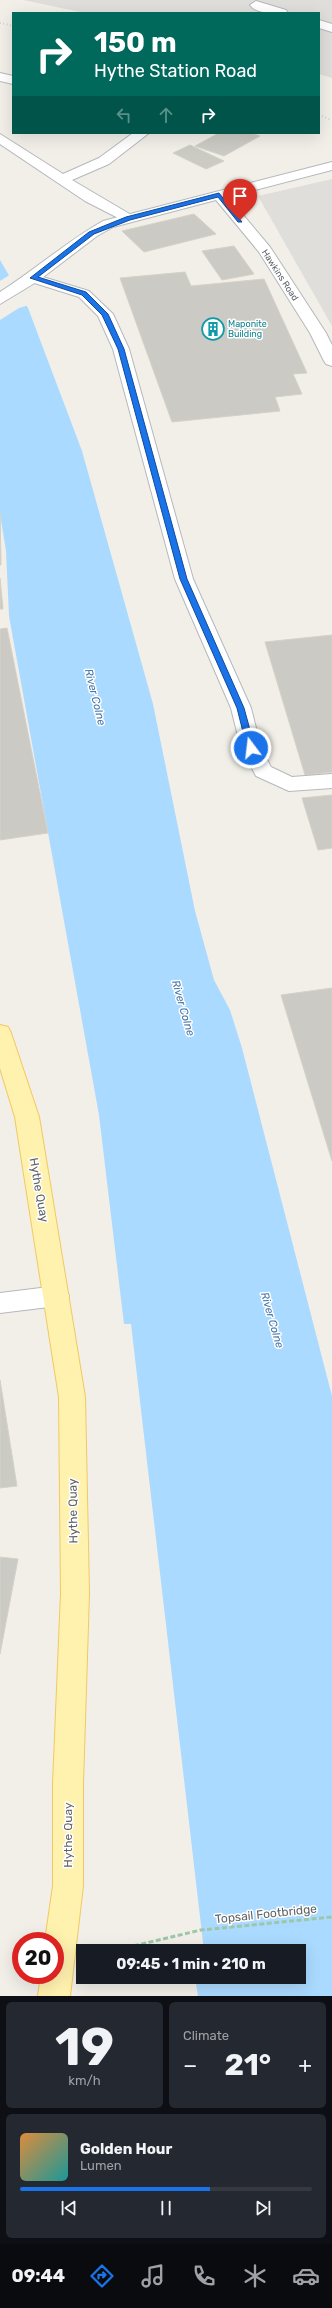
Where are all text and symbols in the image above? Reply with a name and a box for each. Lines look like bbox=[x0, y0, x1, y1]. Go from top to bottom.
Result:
text: 150 m bbox=[94, 26, 177, 59]
icon: right bbox=[28, 28, 80, 80]
text: Hythe Station Road bbox=[94, 60, 257, 82]
icon: left bbox=[113, 104, 135, 126]
icon: ahead bbox=[155, 104, 177, 126]
icon: right bbox=[197, 104, 219, 126]
pin bbox=[223, 179, 257, 220]
icon: arrive bbox=[229, 185, 251, 207]
street label: Hawkins Road bbox=[260, 248, 300, 302]
building icon: Maponite Building bbox=[200, 316, 226, 342]
place label: Maponite Building bbox=[228, 319, 267, 339]
water label: River Colne bbox=[82, 667, 108, 727]
position arrow bbox=[230, 727, 272, 769]
water label: River Colne bbox=[169, 978, 197, 1038]
street label: Hythe Quay bbox=[26, 1157, 52, 1224]
water label: River Colne bbox=[258, 1290, 286, 1350]
street label: Hythe Quay bbox=[65, 1478, 81, 1544]
street label: Hythe Quay bbox=[61, 1802, 75, 1868]
street label: Topsail Footbridge bbox=[214, 1902, 318, 1926]
speed limit sign: 20 bbox=[12, 1932, 64, 1984]
text: 09:45 · 1 min · 210 m bbox=[116, 1955, 266, 1973]
text: 19 bbox=[55, 2016, 114, 2078]
text: Climate bbox=[183, 2028, 229, 2043]
text: 21° bbox=[224, 2047, 271, 2083]
text: − bbox=[183, 2052, 197, 2079]
text: + bbox=[298, 2052, 312, 2079]
text: km/h bbox=[68, 2073, 101, 2088]
text: Golden Hour bbox=[80, 2140, 172, 2158]
text: Lumen bbox=[80, 2158, 122, 2173]
icon: previous bbox=[58, 2197, 80, 2219]
icon: pause bbox=[155, 2197, 177, 2219]
icon: next bbox=[252, 2197, 274, 2219]
icon: directions bbox=[88, 2262, 116, 2290]
icon: music bbox=[139, 2262, 167, 2290]
icon: phone bbox=[190, 2262, 218, 2290]
icon: climate bbox=[241, 2262, 269, 2290]
icon: car bbox=[292, 2262, 320, 2290]
text: 09:44 bbox=[12, 2265, 65, 2287]

